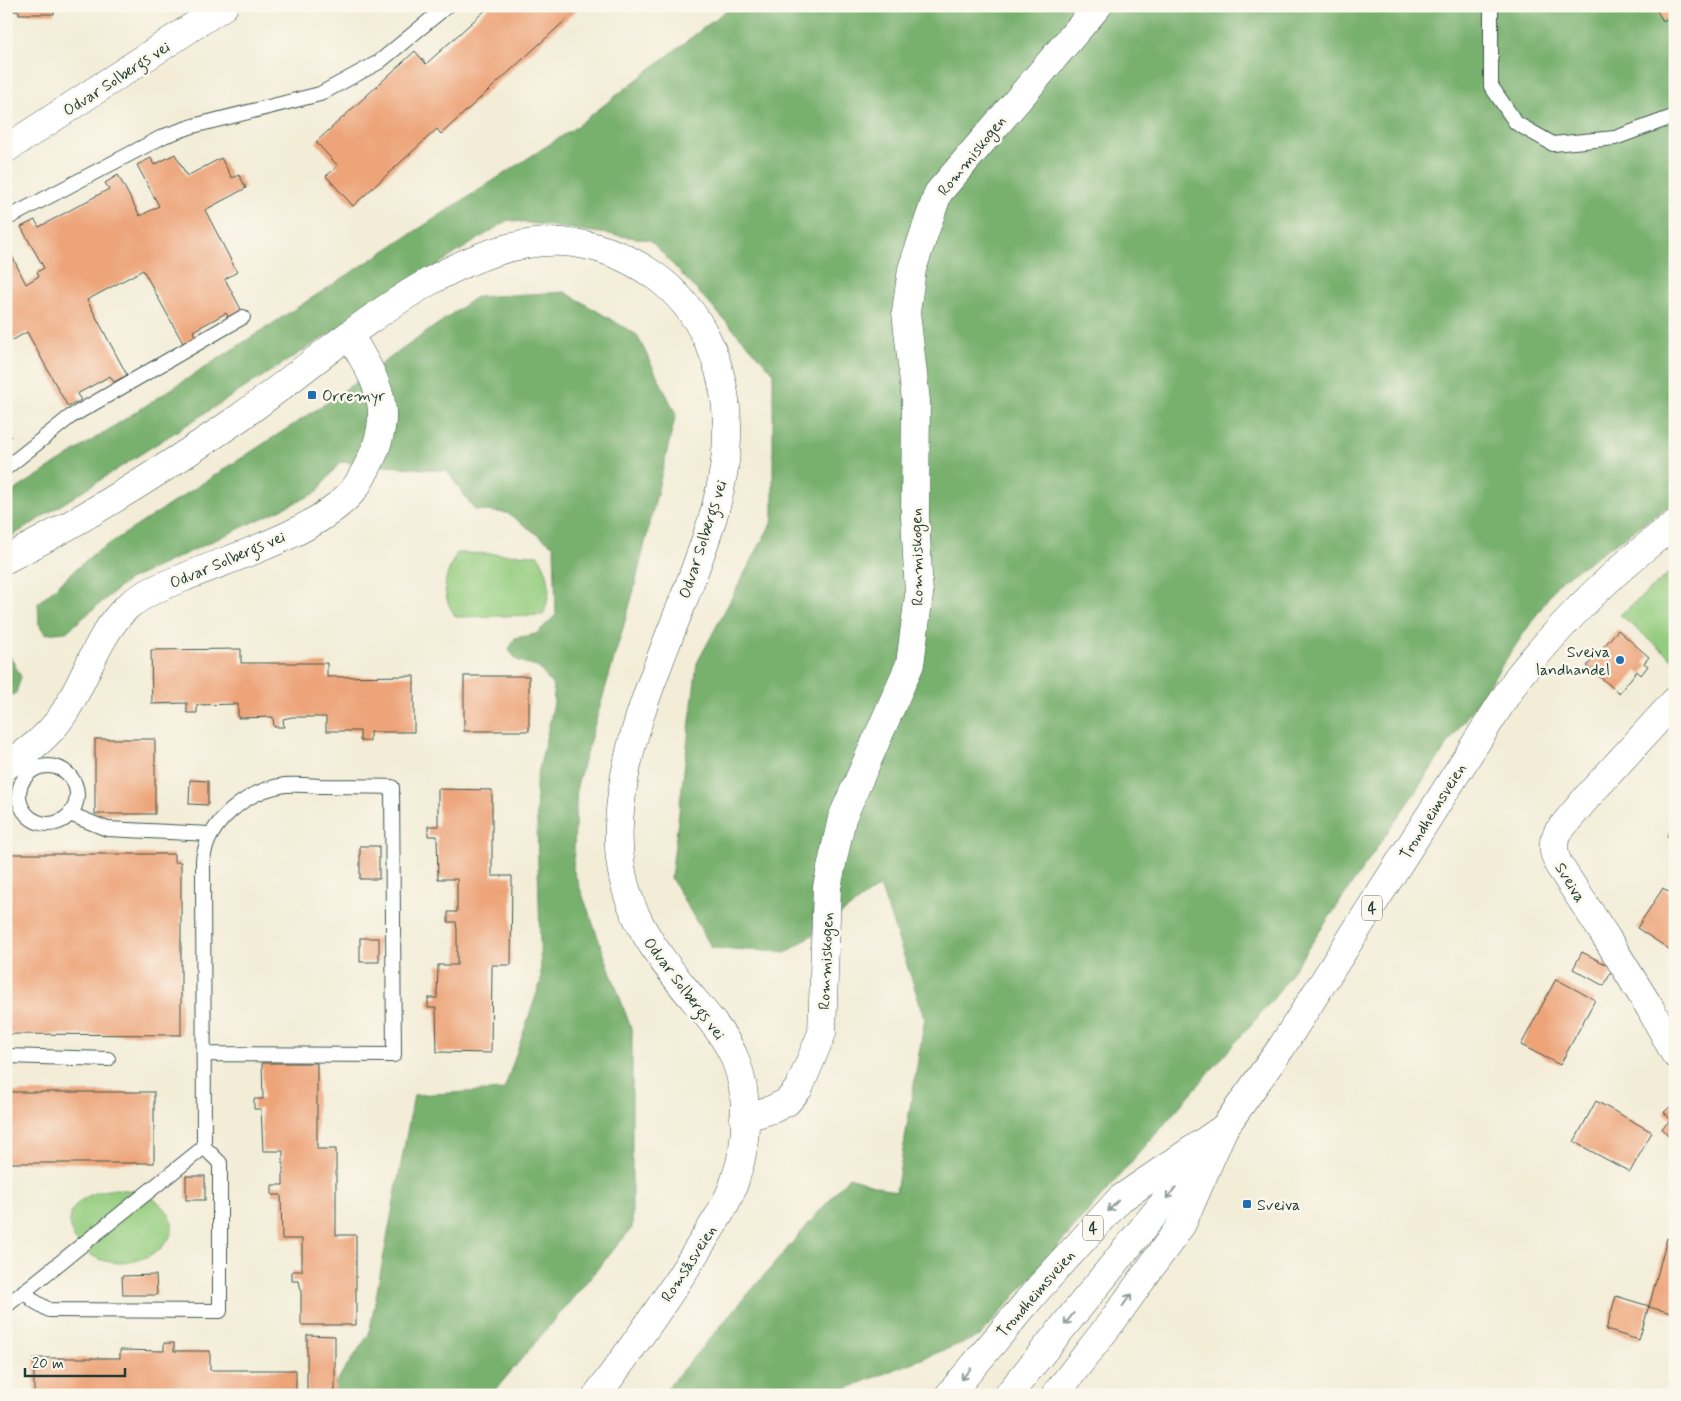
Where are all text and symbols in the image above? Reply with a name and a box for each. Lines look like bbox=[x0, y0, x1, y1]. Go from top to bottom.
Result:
street label: Odvar Solbergs vei bbox=[59, 37, 175, 122]
street label: Rommiskogen bbox=[933, 111, 1012, 201]
place label: Orremyr bbox=[322, 386, 385, 407]
marker: Orremyr bbox=[306, 389, 318, 401]
street label: Odvar Solbergs vei bbox=[674, 478, 733, 602]
street label: Rommiskogen bbox=[906, 508, 930, 606]
street label: Odvar Solbergs vei bbox=[167, 527, 289, 595]
place label: Sveiva landhandel bbox=[1536, 642, 1610, 681]
marker: Sveiva landhandel bbox=[1614, 654, 1626, 666]
street label: Trondheimsveien bbox=[1395, 760, 1471, 864]
street label: Sveiva bbox=[1549, 859, 1590, 907]
road number: 4 bbox=[1362, 896, 1382, 920]
street label: Rommiskogen bbox=[814, 912, 840, 1010]
street label: Odvar Solbergs vei bbox=[638, 933, 729, 1045]
one-way arrow bbox=[1166, 1186, 1177, 1199]
place label: Sveiva bbox=[1257, 1195, 1300, 1216]
marker: Sveiva bbox=[1241, 1198, 1253, 1210]
one-way arrow bbox=[1107, 1200, 1119, 1213]
road number: 4 bbox=[1083, 1216, 1103, 1240]
street label: Romsåsveien bbox=[657, 1221, 722, 1306]
street label: Trondheimsveien bbox=[992, 1246, 1080, 1342]
one-way arrow bbox=[1122, 1294, 1133, 1307]
one-way arrow bbox=[1064, 1312, 1074, 1326]
scale bar bbox=[25, 1346, 125, 1378]
text: 20 m bbox=[32, 1354, 64, 1374]
one-way arrow bbox=[961, 1367, 972, 1380]

